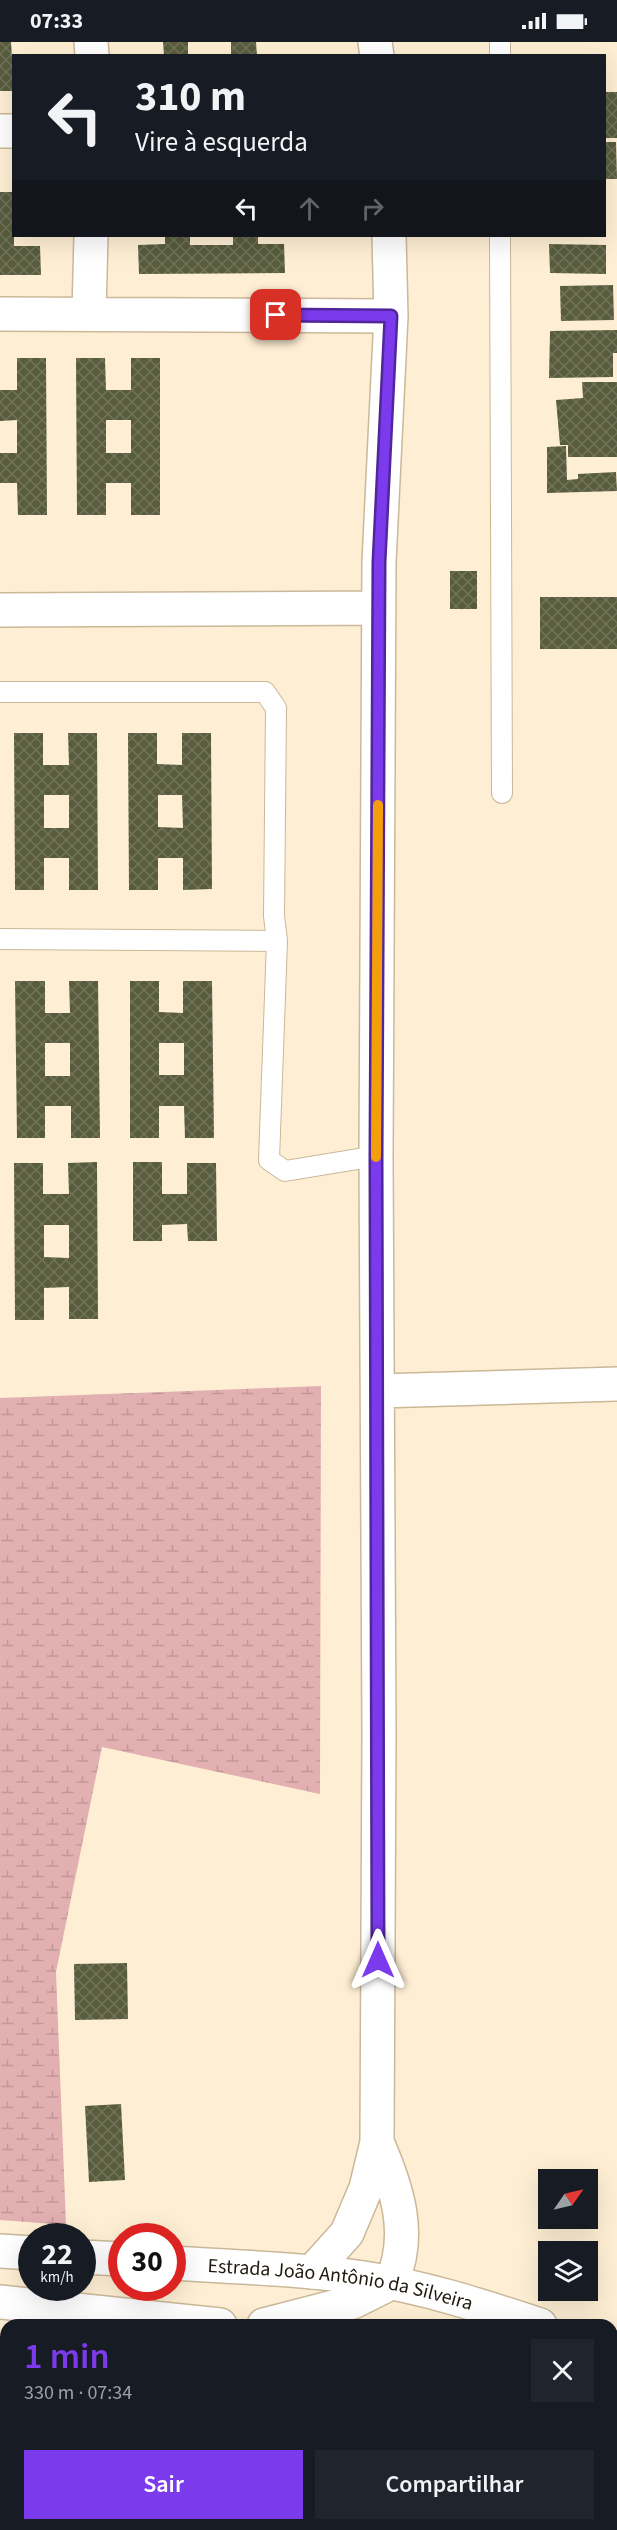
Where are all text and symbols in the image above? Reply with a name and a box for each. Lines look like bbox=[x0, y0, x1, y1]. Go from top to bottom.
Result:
text: 07:33 bbox=[30, 5, 83, 37]
text: 310 m bbox=[135, 67, 246, 127]
icon: left bbox=[36, 78, 114, 156]
text: Vire à esquerda bbox=[135, 123, 308, 162]
icon: left bbox=[230, 192, 263, 225]
icon: ahead bbox=[293, 192, 326, 225]
icon: right bbox=[356, 192, 389, 225]
pin bbox=[250, 289, 301, 340]
icon: arrive bbox=[259, 298, 292, 331]
position arrow bbox=[346, 1928, 410, 1992]
north arrow bbox=[538, 2169, 598, 2229]
map controls bbox=[538, 2169, 598, 2301]
speed limit sign: 30 bbox=[108, 2223, 186, 2301]
text: 22 bbox=[41, 2233, 73, 2276]
button: layers bbox=[538, 2241, 598, 2301]
street label: Estrada João Antônio da Silveira bbox=[207, 2252, 476, 2318]
text: km/h bbox=[40, 2267, 74, 2288]
text: 1 min bbox=[24, 2331, 110, 2382]
button: close bbox=[531, 2339, 594, 2402]
text: 330 m · 07:34 bbox=[24, 2379, 132, 2407]
button: Sair bbox=[24, 2450, 303, 2519]
button: Compartilhar bbox=[315, 2450, 594, 2519]

